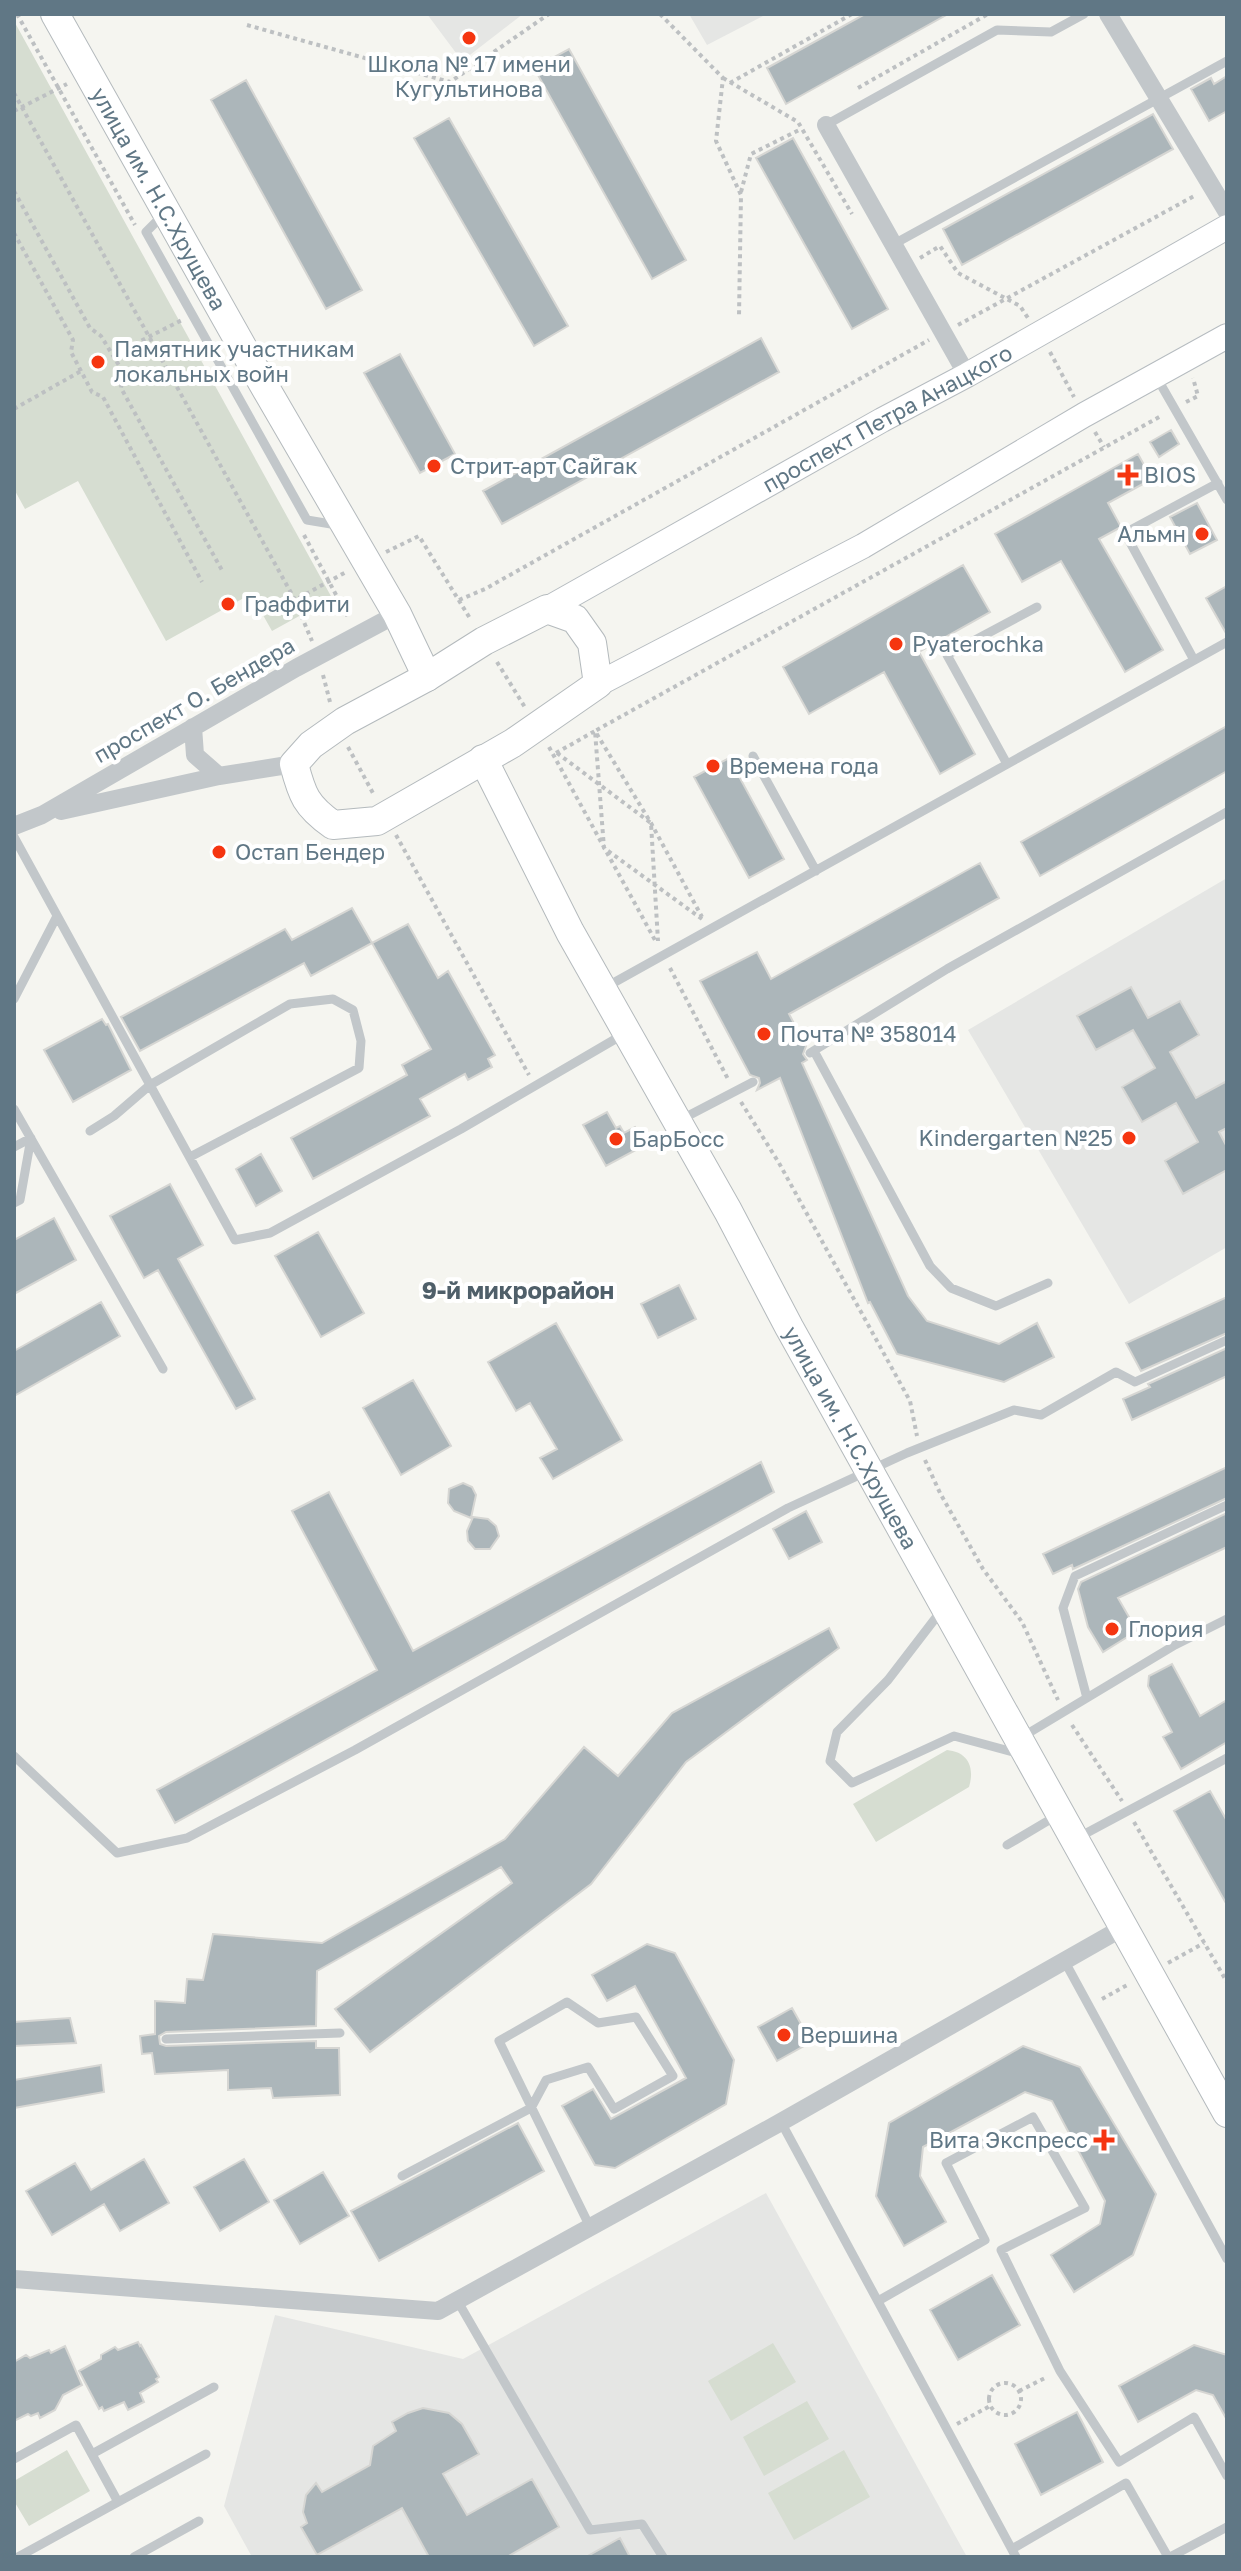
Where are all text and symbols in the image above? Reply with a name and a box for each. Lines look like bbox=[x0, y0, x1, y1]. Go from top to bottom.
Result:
marker: Школа № 17 имени Кугультинова bbox=[460, 29, 478, 47]
place label: Школа № 17 имени Кугультинова bbox=[367, 50, 571, 102]
street label: улица им. Н.С.Хрущева bbox=[86, 82, 233, 315]
place label: Памятник участникам локальных войн bbox=[114, 335, 355, 387]
street label: проспект Петра Анацкого bbox=[757, 338, 1017, 498]
marker: Памятник участникам локальных войн bbox=[89, 353, 107, 371]
place label: Стрит-арт Сайгак bbox=[450, 452, 638, 479]
marker: Стрит-арт Сайгак bbox=[425, 457, 443, 475]
place label: BIOS bbox=[1144, 461, 1196, 488]
marker: BIOS bbox=[1119, 466, 1137, 484]
place label: Альмн bbox=[1117, 520, 1186, 547]
marker: Альмн bbox=[1193, 525, 1211, 543]
place label: Граффити bbox=[244, 590, 350, 617]
marker: Граффити bbox=[219, 595, 237, 613]
place label: Pyaterochka bbox=[912, 630, 1044, 657]
street label: проспект О. Бендера bbox=[88, 631, 299, 768]
marker: Pyaterochka bbox=[887, 635, 905, 653]
place label: Времена года bbox=[729, 752, 879, 779]
marker: Времена года bbox=[704, 757, 722, 775]
place label: Остап Бендер bbox=[235, 838, 385, 865]
marker: Остап Бендер bbox=[210, 843, 228, 861]
place label: Почта № 358014 bbox=[780, 1020, 957, 1047]
marker: Почта № 358014 bbox=[755, 1025, 773, 1043]
place label: Kindergarten №25 bbox=[919, 1124, 1113, 1151]
place label: БарБосс bbox=[632, 1125, 724, 1152]
marker: Kindergarten №25 bbox=[1120, 1129, 1138, 1147]
marker: БарБосс bbox=[607, 1130, 625, 1148]
district label: 9-й микрорайон bbox=[422, 1275, 614, 1304]
street label: улица им. Н.С.Хрущева bbox=[778, 1321, 924, 1554]
place label: Глория bbox=[1128, 1615, 1203, 1642]
marker: Глория bbox=[1103, 1620, 1121, 1638]
place label: Вершина bbox=[800, 2021, 898, 2048]
marker: Вершина bbox=[775, 2026, 793, 2044]
place label: Вита Экспресс bbox=[929, 2126, 1088, 2153]
marker: Вита Экспресс bbox=[1095, 2131, 1113, 2149]

